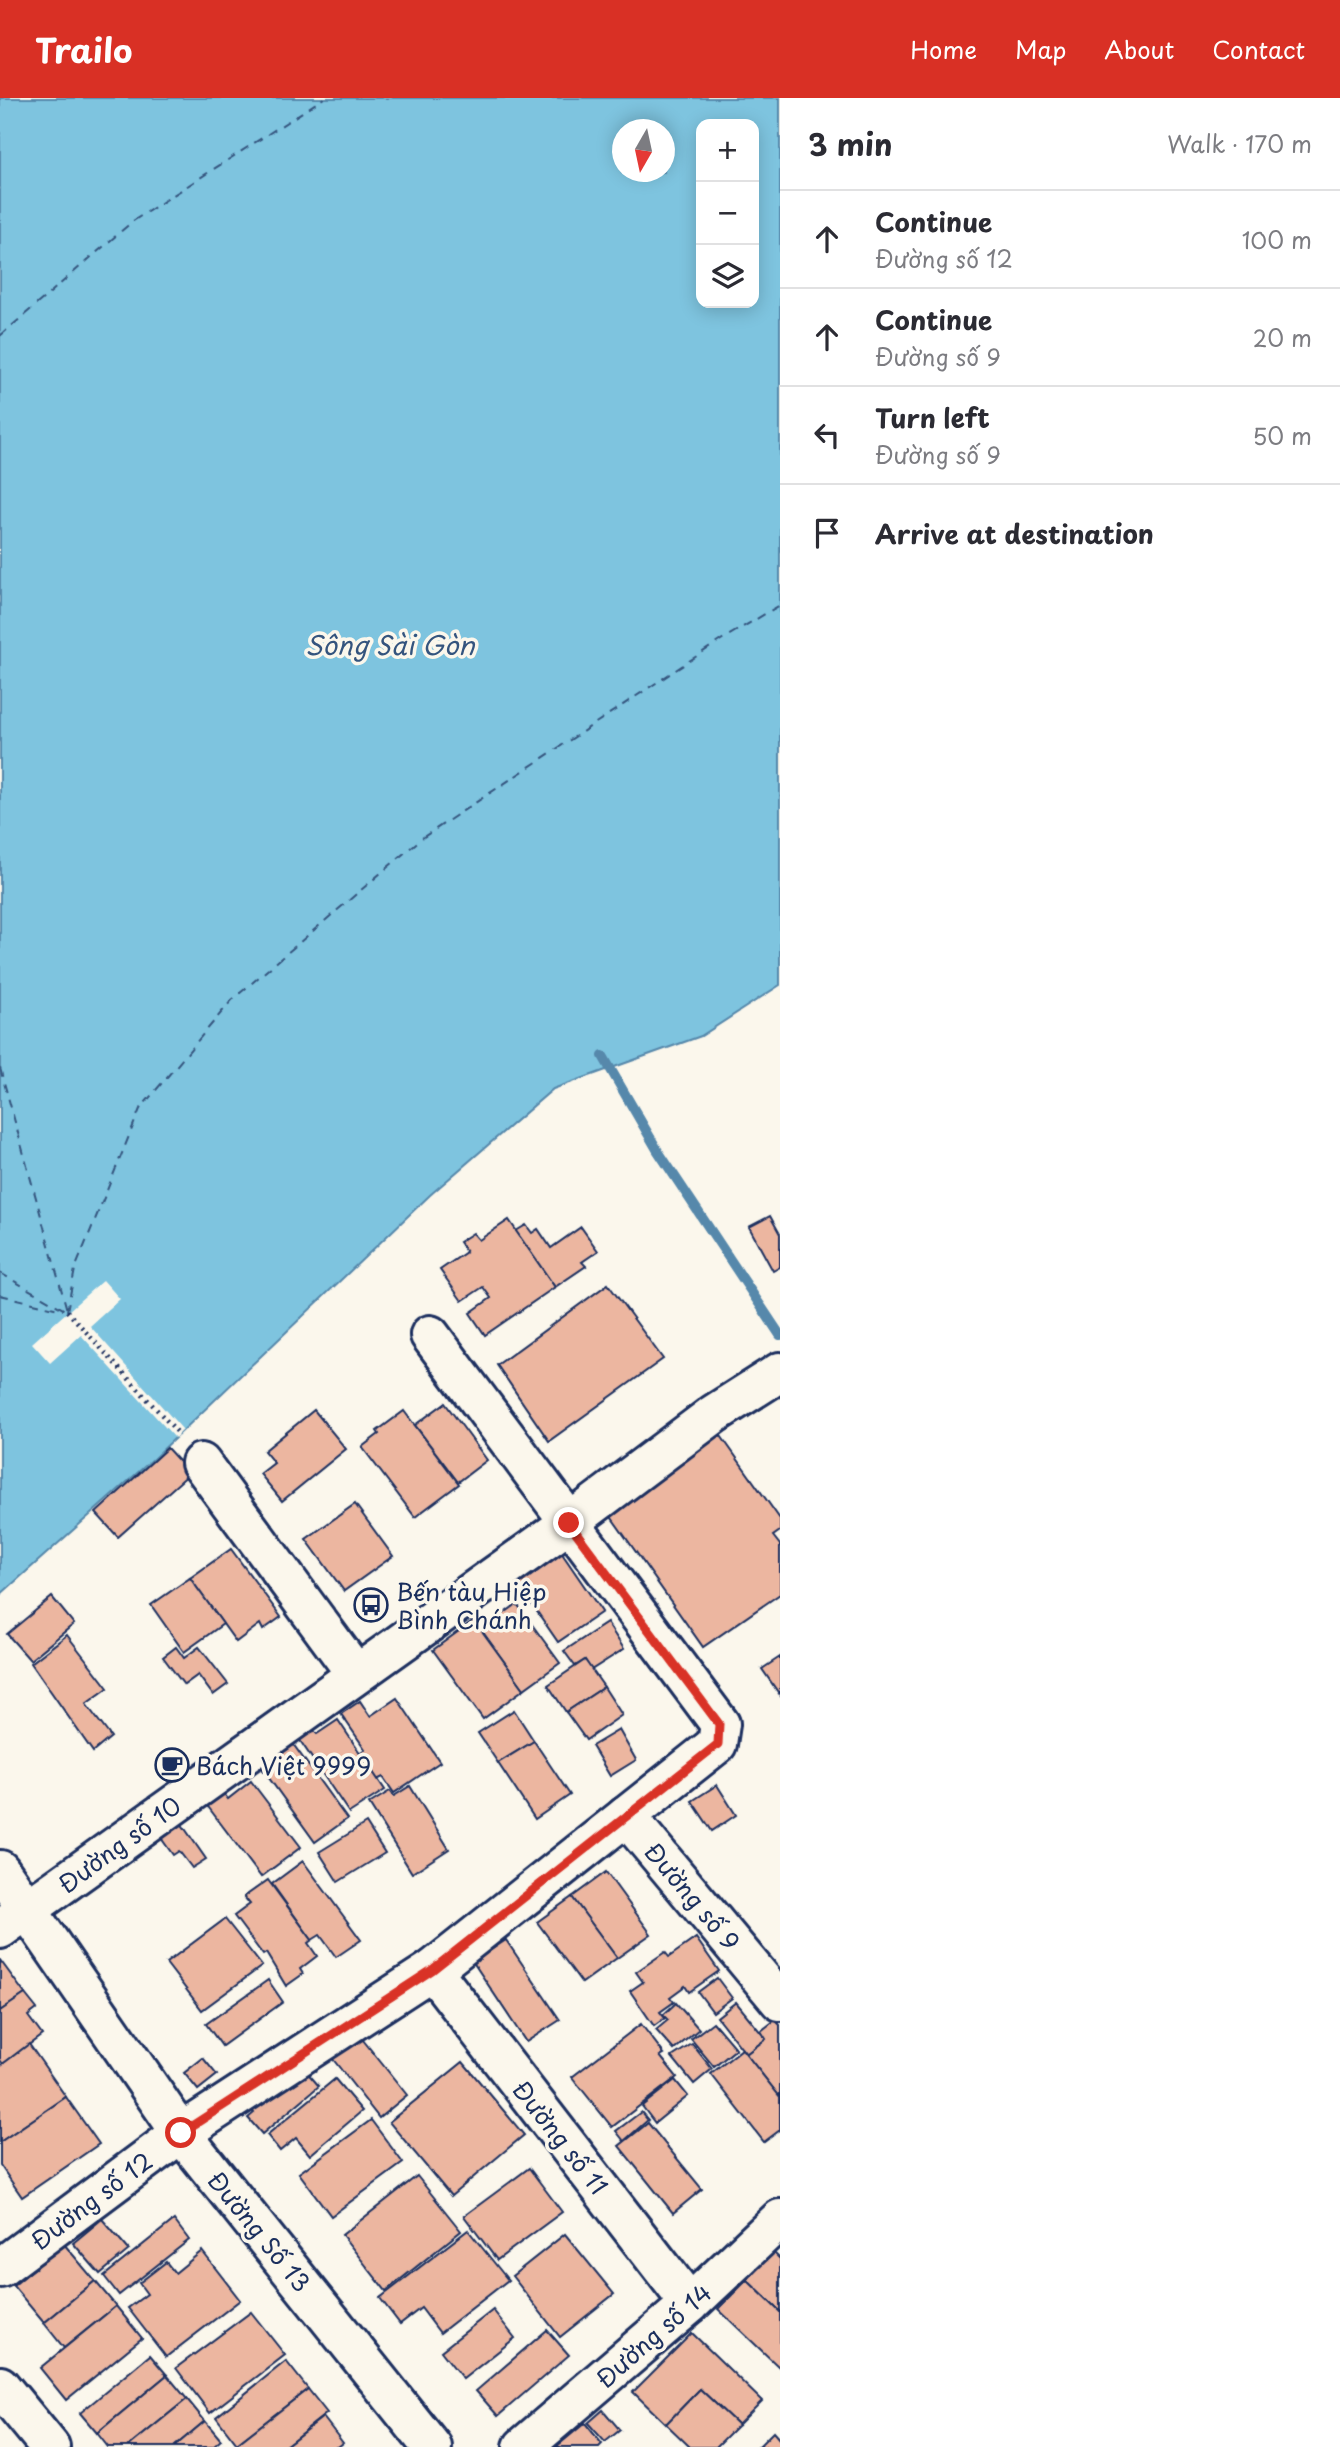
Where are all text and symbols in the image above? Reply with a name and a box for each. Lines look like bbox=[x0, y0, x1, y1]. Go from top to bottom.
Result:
text: Trailo bbox=[35, 24, 132, 74]
text: Home bbox=[910, 31, 977, 67]
text: Map bbox=[1015, 31, 1066, 67]
text: About bbox=[1104, 31, 1174, 67]
text: Contact bbox=[1212, 31, 1305, 67]
north arrow bbox=[612, 119, 675, 182]
map controls bbox=[696, 119, 759, 308]
button: + bbox=[696, 119, 759, 182]
text: 3 min bbox=[808, 121, 893, 166]
text: Walk · 170 m bbox=[1167, 126, 1312, 161]
button: − bbox=[696, 182, 759, 245]
text: Continue bbox=[875, 202, 992, 241]
icon: ahead bbox=[808, 220, 846, 258]
text: 100 m bbox=[1242, 222, 1312, 257]
text: Đường số 12 bbox=[875, 241, 1013, 276]
button: layers bbox=[696, 245, 759, 308]
text: Continue bbox=[875, 300, 992, 339]
icon: ahead bbox=[808, 318, 846, 356]
text: 20 m bbox=[1253, 320, 1312, 355]
text: Đường số 9 bbox=[875, 339, 1001, 374]
text: Turn left bbox=[875, 398, 990, 437]
icon: left bbox=[808, 416, 846, 454]
text: 50 m bbox=[1252, 418, 1312, 453]
text: Đường số 9 bbox=[875, 437, 1001, 472]
icon: arrive bbox=[808, 514, 846, 552]
text: Arrive at destination bbox=[875, 514, 1154, 553]
water label: Sông Sài Gòn bbox=[305, 625, 476, 664]
route end bbox=[553, 1507, 584, 1538]
place label: Bến tàu Hiệp Bình Chánh bbox=[396, 1573, 547, 1637]
bus stop icon: Bến tàu Hiệp Bình Chánh bbox=[352, 1586, 390, 1624]
cafe icon: Bách Việt 9999 bbox=[153, 1746, 191, 1784]
place label: Bách Việt 9999 bbox=[196, 1747, 371, 1783]
street label: Đường số 10 bbox=[50, 1787, 188, 1901]
street label: Đường số 9 bbox=[637, 1834, 749, 1958]
street label: Đường số 11 bbox=[505, 2072, 617, 2202]
route start bbox=[165, 2117, 196, 2148]
street label: Đường số 12 bbox=[23, 2142, 159, 2258]
street label: Đường Số 13 bbox=[200, 2163, 320, 2299]
street label: Đường số 14 bbox=[587, 2275, 719, 2395]

